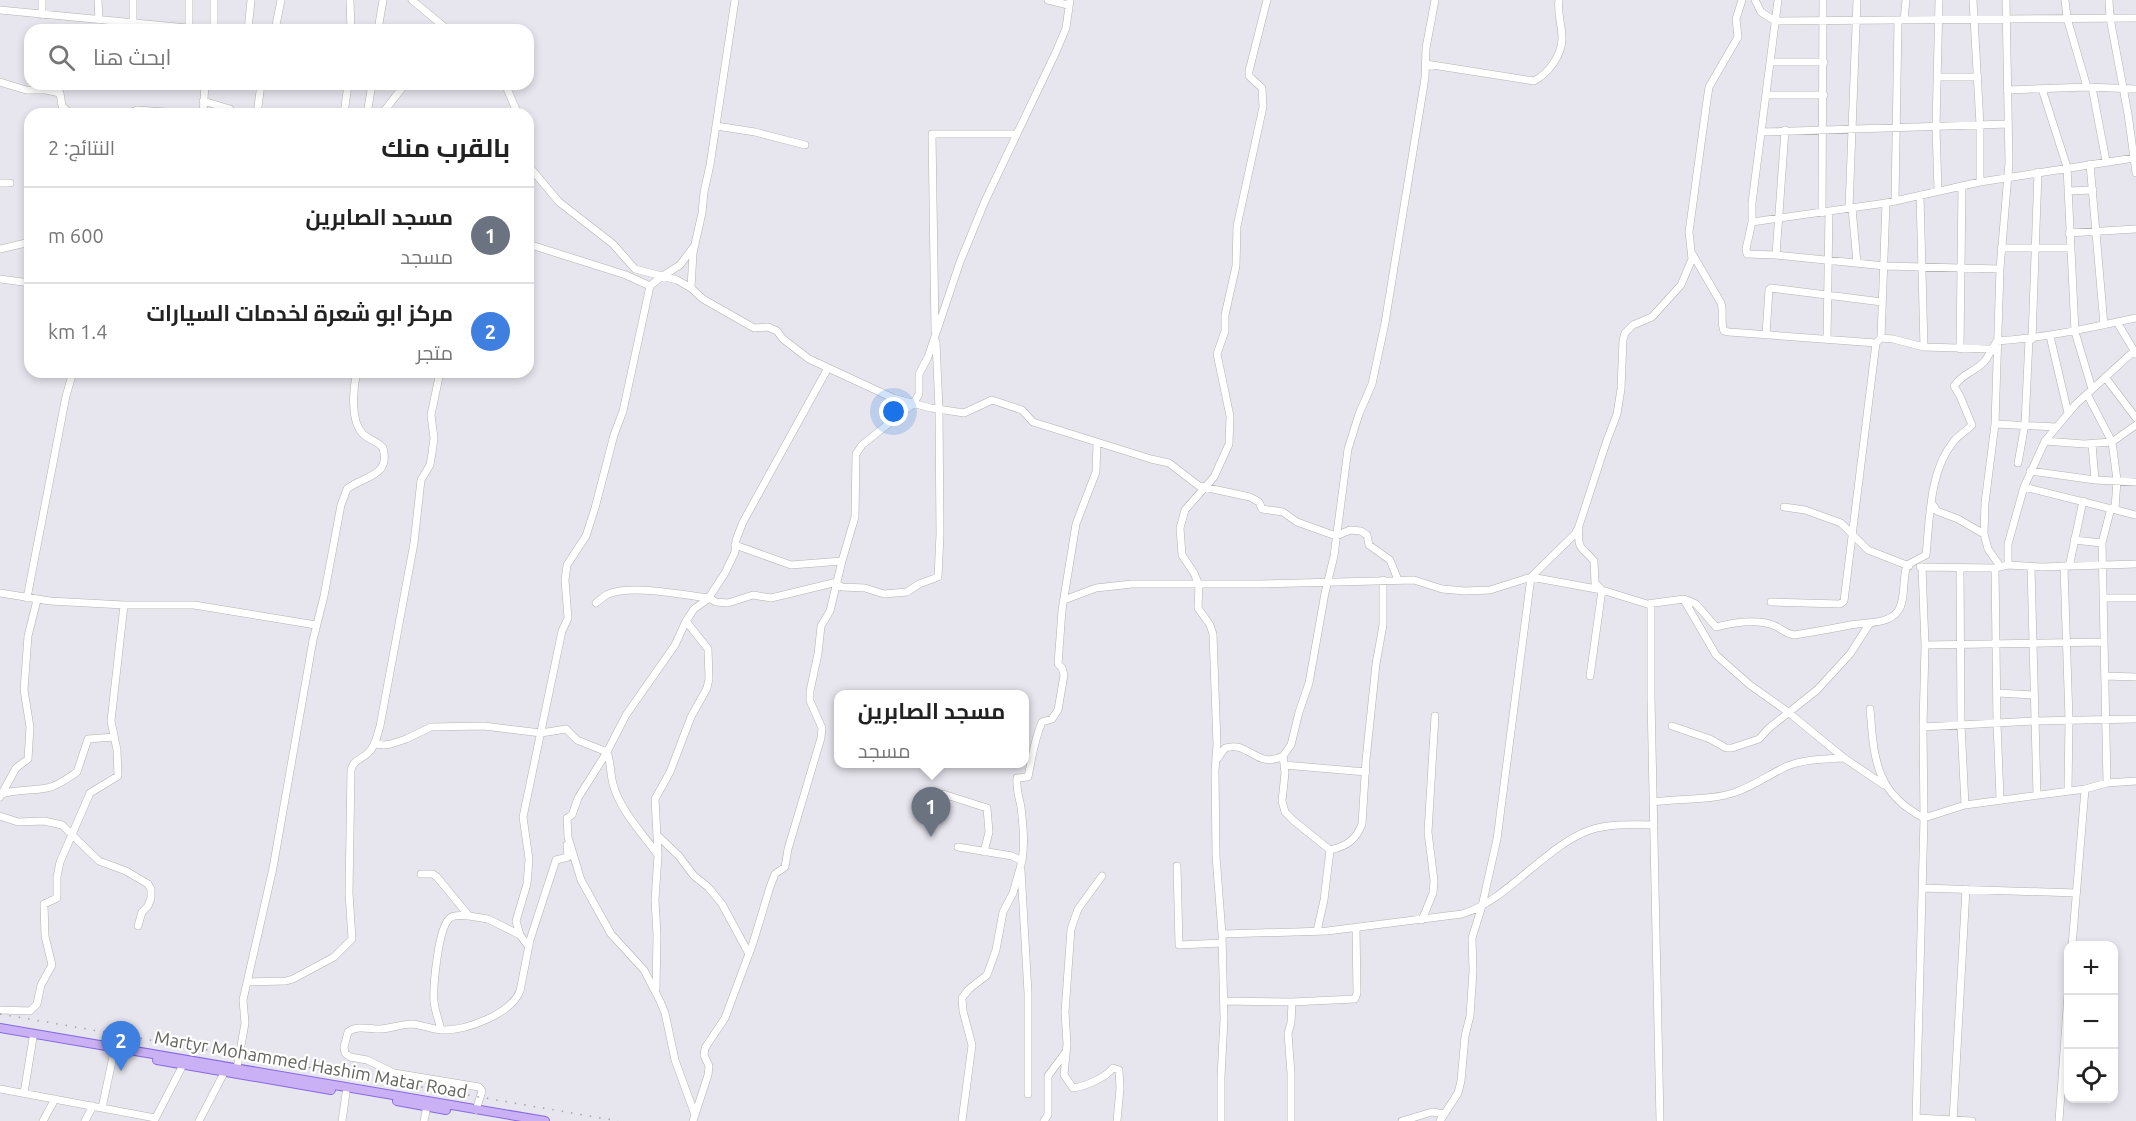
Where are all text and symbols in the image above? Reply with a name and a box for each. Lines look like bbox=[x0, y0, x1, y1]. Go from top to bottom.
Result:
search box bbox=[24, 24, 534, 90]
icon: search bbox=[45, 41, 78, 74]
text: ابحث هنا bbox=[93, 44, 172, 69]
text: بالقرب منك bbox=[381, 133, 510, 162]
text: النتائج: 2 bbox=[48, 136, 115, 159]
text: مسجد الصابرين bbox=[305, 204, 453, 229]
text: 600 m bbox=[48, 224, 104, 247]
text: 1 bbox=[485, 224, 496, 247]
text: مسجد bbox=[400, 245, 453, 268]
text: مركز ابو شعرة لخدمات السيارات bbox=[146, 300, 453, 325]
text: 1.4 km bbox=[48, 320, 107, 343]
text: 2 bbox=[485, 320, 496, 343]
text: متجر bbox=[416, 341, 453, 364]
your location bbox=[879, 397, 908, 426]
popup bbox=[834, 690, 1029, 768]
text: مسجد الصابرين bbox=[858, 698, 1005, 723]
text: مسجد bbox=[858, 739, 911, 762]
pin: 1 bbox=[912, 788, 950, 837]
map controls bbox=[2064, 941, 2118, 1103]
button: + bbox=[2064, 941, 2118, 995]
button: − bbox=[2064, 995, 2118, 1049]
pin: 2 bbox=[102, 1022, 140, 1071]
street label: Martyr Mohammed Hashim Matar Road bbox=[153, 1027, 469, 1101]
button: locate bbox=[2064, 1049, 2118, 1103]

